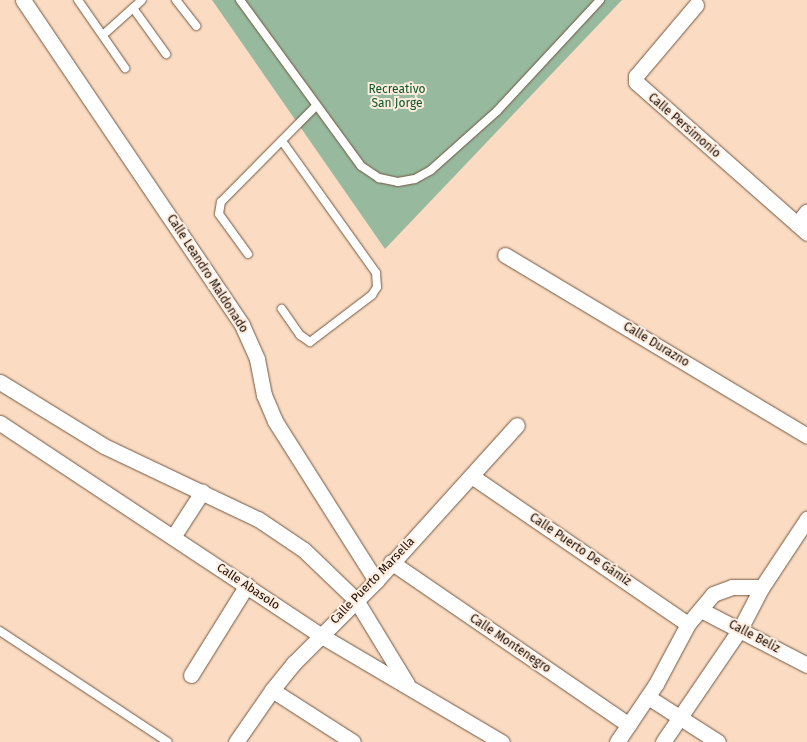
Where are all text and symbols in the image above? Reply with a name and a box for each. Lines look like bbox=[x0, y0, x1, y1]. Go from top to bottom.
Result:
park label: Recreativo San Jorge bbox=[368, 83, 426, 111]
street label: Calle Persimonio bbox=[645, 91, 723, 161]
street label: Calle Leandro Maldonado bbox=[163, 212, 251, 336]
street label: Calle Durazno bbox=[620, 320, 692, 370]
street label: Calle Puerto De Gámiz bbox=[527, 511, 633, 589]
street label: Calle Puerto Marsella bbox=[328, 535, 418, 627]
street label: Calle Abasolo bbox=[214, 561, 282, 613]
street label: Calle Montenegro bbox=[467, 612, 553, 676]
street label: Calle Beliz bbox=[726, 618, 782, 656]

